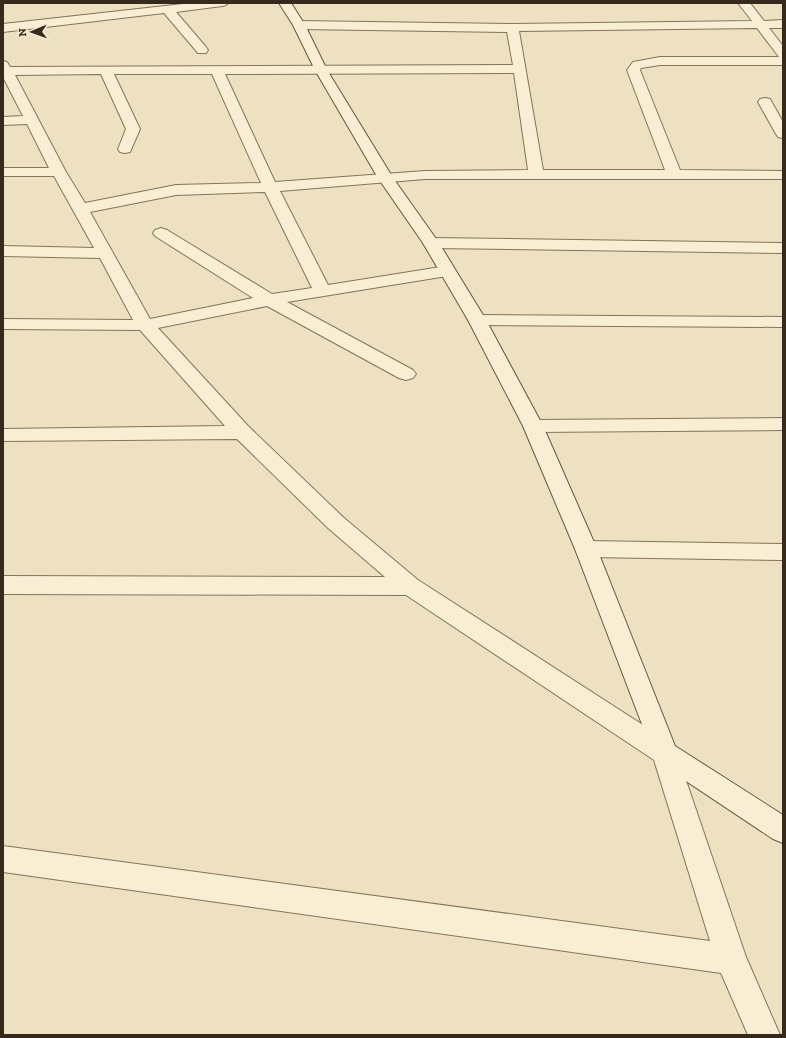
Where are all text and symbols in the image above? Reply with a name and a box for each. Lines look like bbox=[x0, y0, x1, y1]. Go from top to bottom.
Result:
north arrow bbox=[12, 12, 52, 52]
text: N bbox=[16, 27, 29, 37]

